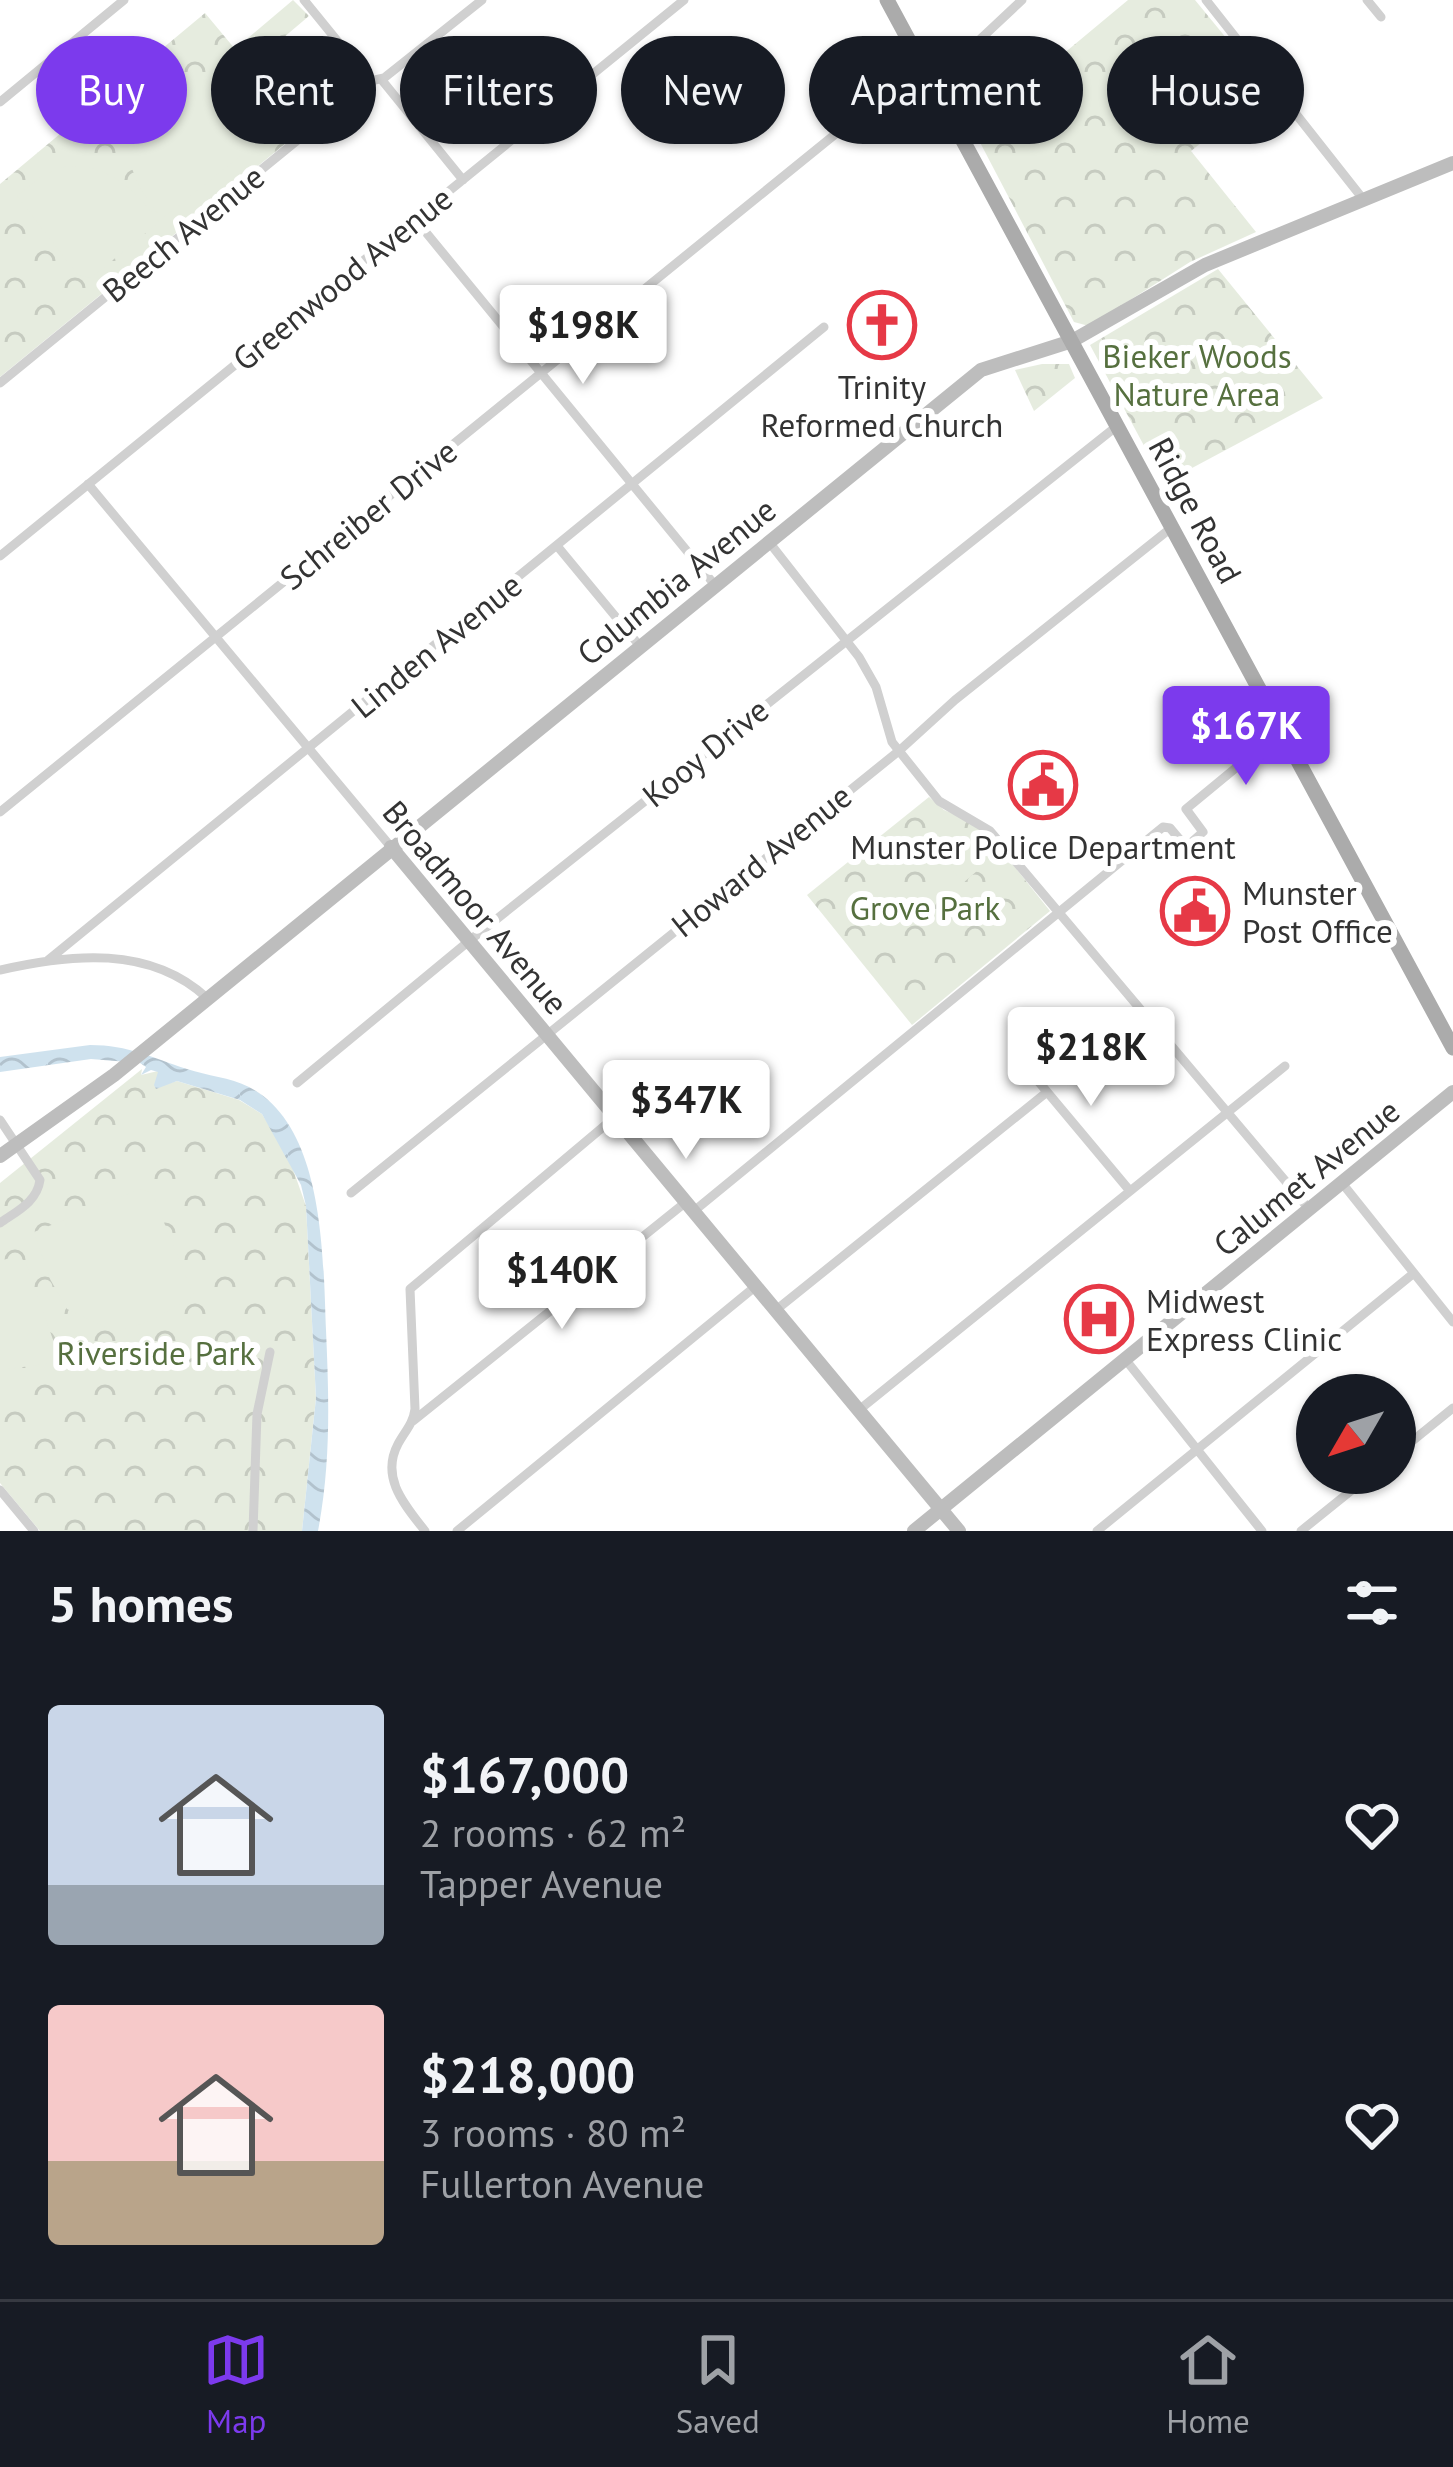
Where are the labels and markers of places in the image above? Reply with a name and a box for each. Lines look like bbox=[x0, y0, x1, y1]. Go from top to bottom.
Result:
pin: $198K bbox=[499, 285, 667, 387]
church icon: Trinity Reformed Church bbox=[847, 290, 917, 360]
place label: Trinity Reformed Church bbox=[761, 365, 1003, 446]
pin: $167K bbox=[1162, 686, 1330, 788]
public building icon: Munster Police Department bbox=[1008, 750, 1078, 820]
place label: Munster Police Department bbox=[850, 825, 1236, 868]
place label: Munster Post Office bbox=[1242, 871, 1393, 952]
public building icon: Munster Post Office bbox=[1160, 876, 1230, 946]
pin: $218K bbox=[1007, 1007, 1175, 1109]
pin: $347K bbox=[602, 1060, 770, 1162]
pin: $140K bbox=[478, 1230, 646, 1332]
place label: Midwest Express Clinic bbox=[1146, 1279, 1342, 1360]
hospital icon: Midwest Express Clinic bbox=[1064, 1284, 1134, 1354]

